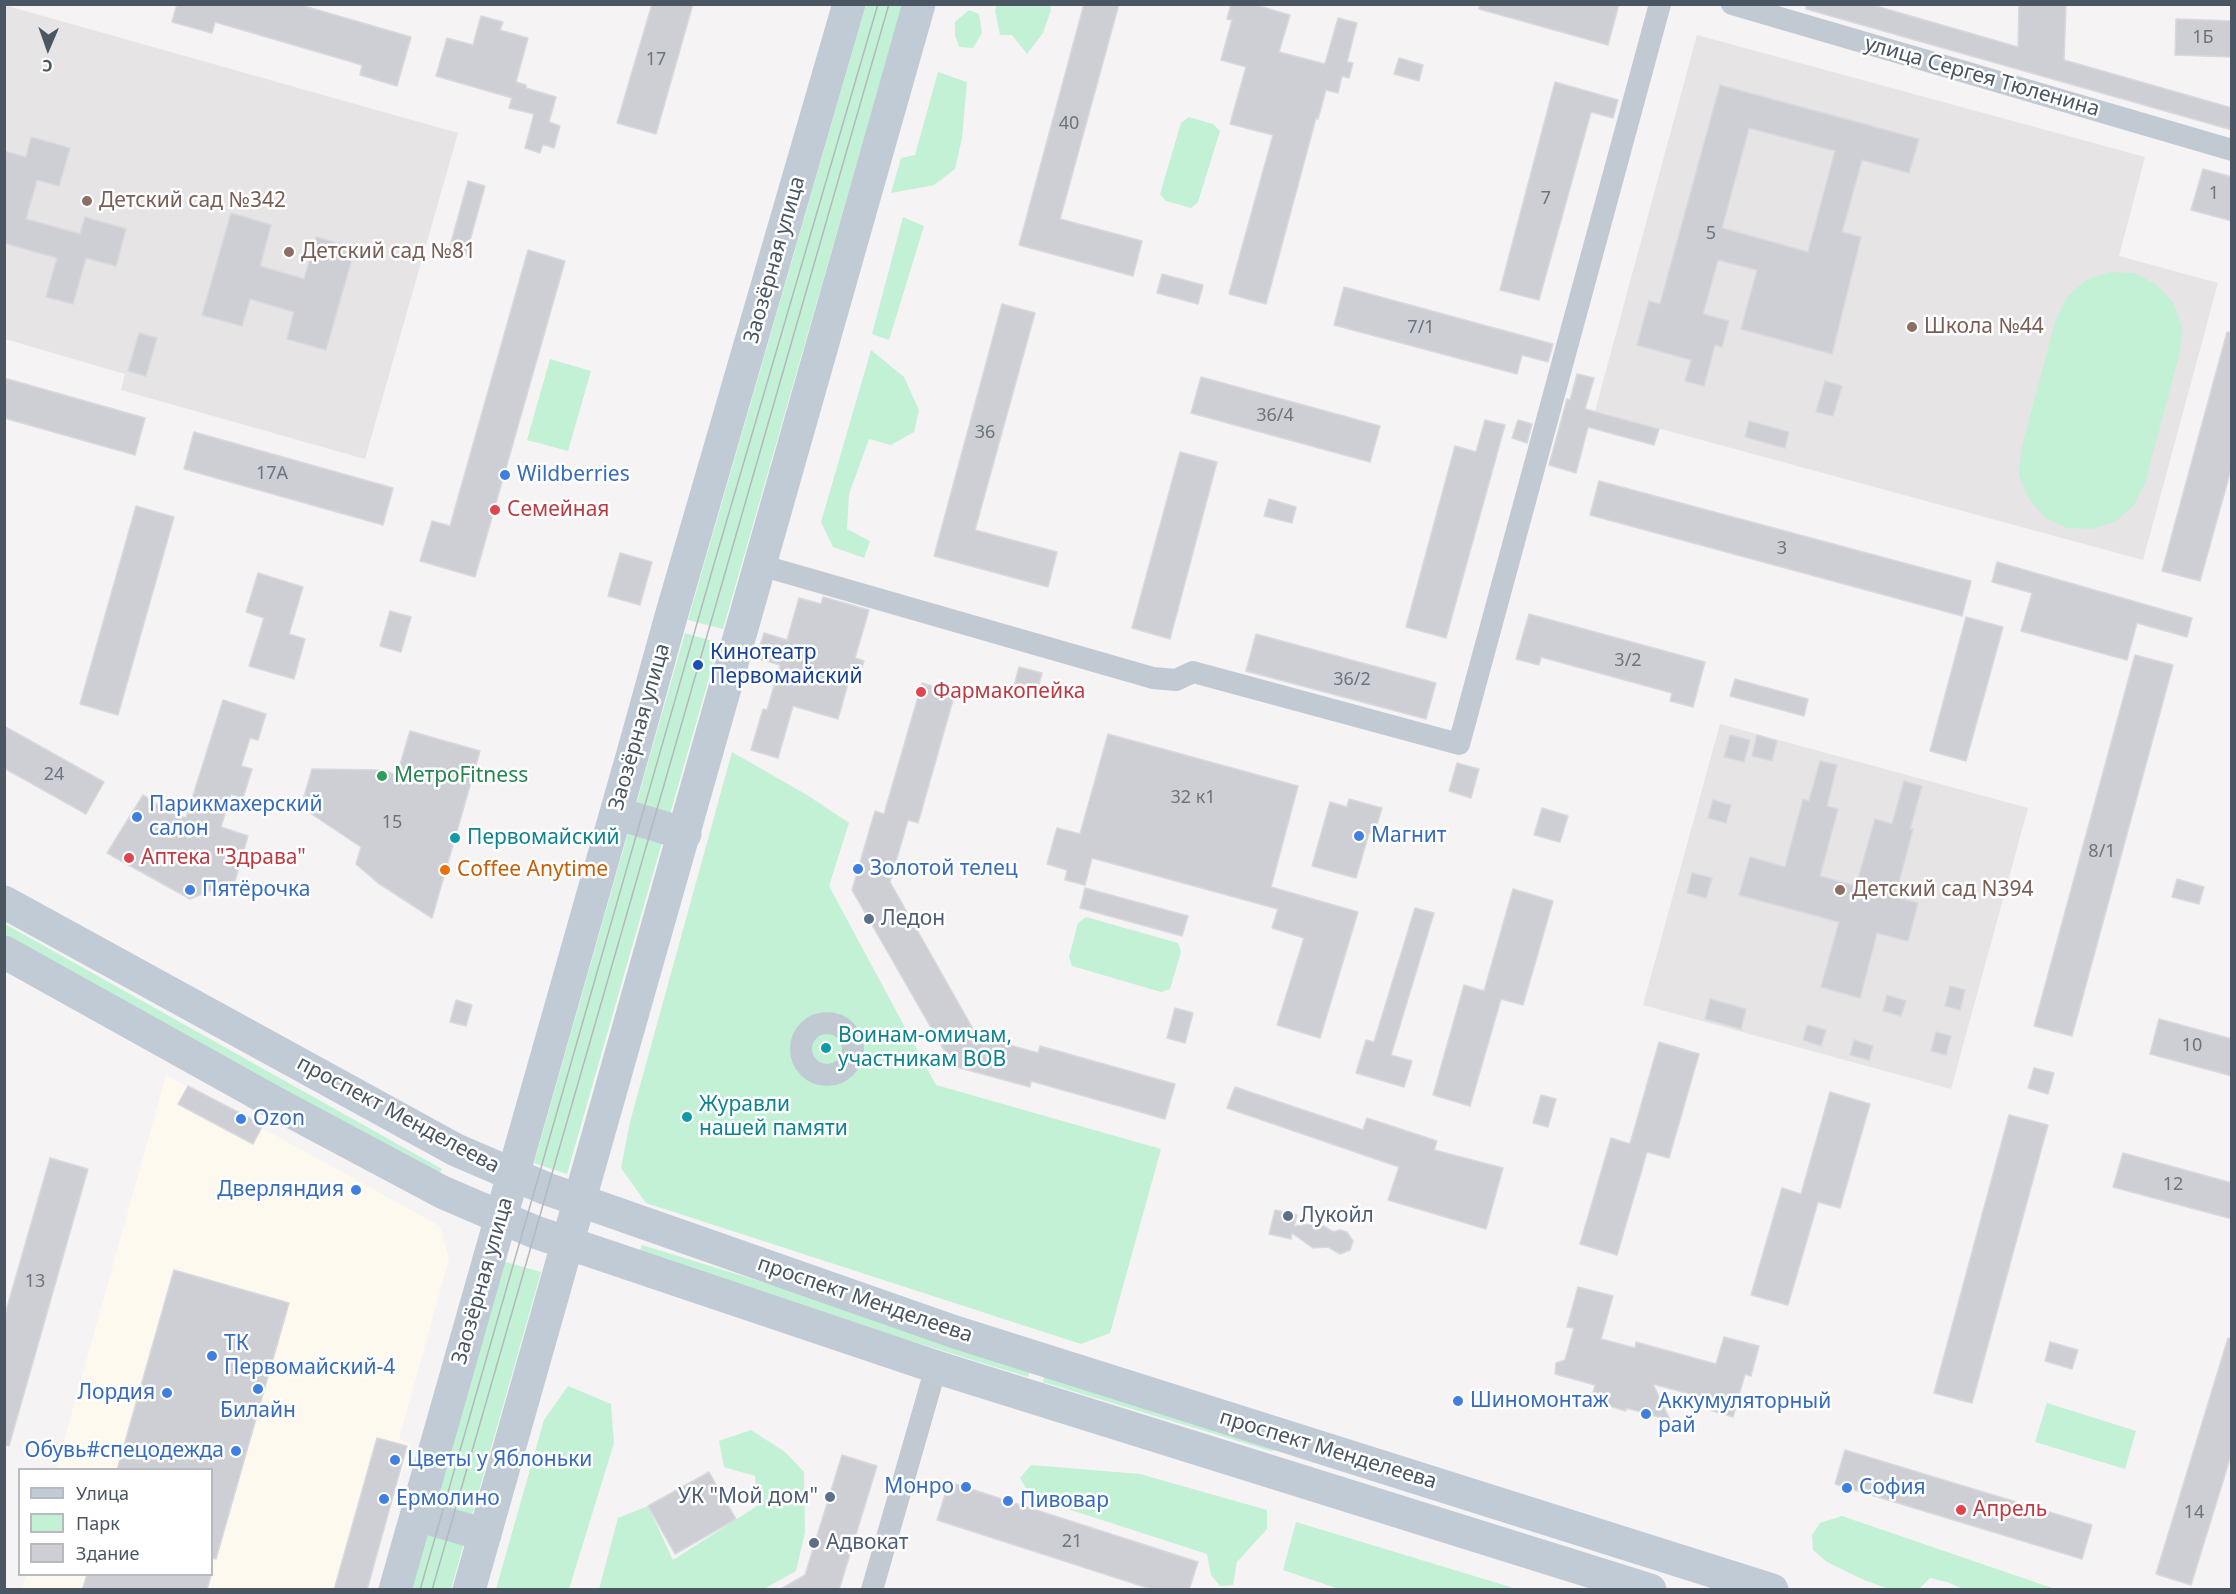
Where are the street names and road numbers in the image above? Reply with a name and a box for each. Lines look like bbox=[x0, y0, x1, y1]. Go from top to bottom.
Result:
street label: улица Сергея Тюленина bbox=[1862, 31, 2102, 123]
street label: Заозёрная улица bbox=[739, 174, 811, 346]
street label: Заозёрная улица bbox=[604, 641, 676, 813]
street label: проспект Менделеева bbox=[292, 1051, 504, 1179]
street label: Заозёрная улица bbox=[447, 1195, 519, 1367]
street label: проспект Менделеева bbox=[754, 1251, 976, 1349]
street label: проспект Менделеева bbox=[1216, 1405, 1440, 1495]

